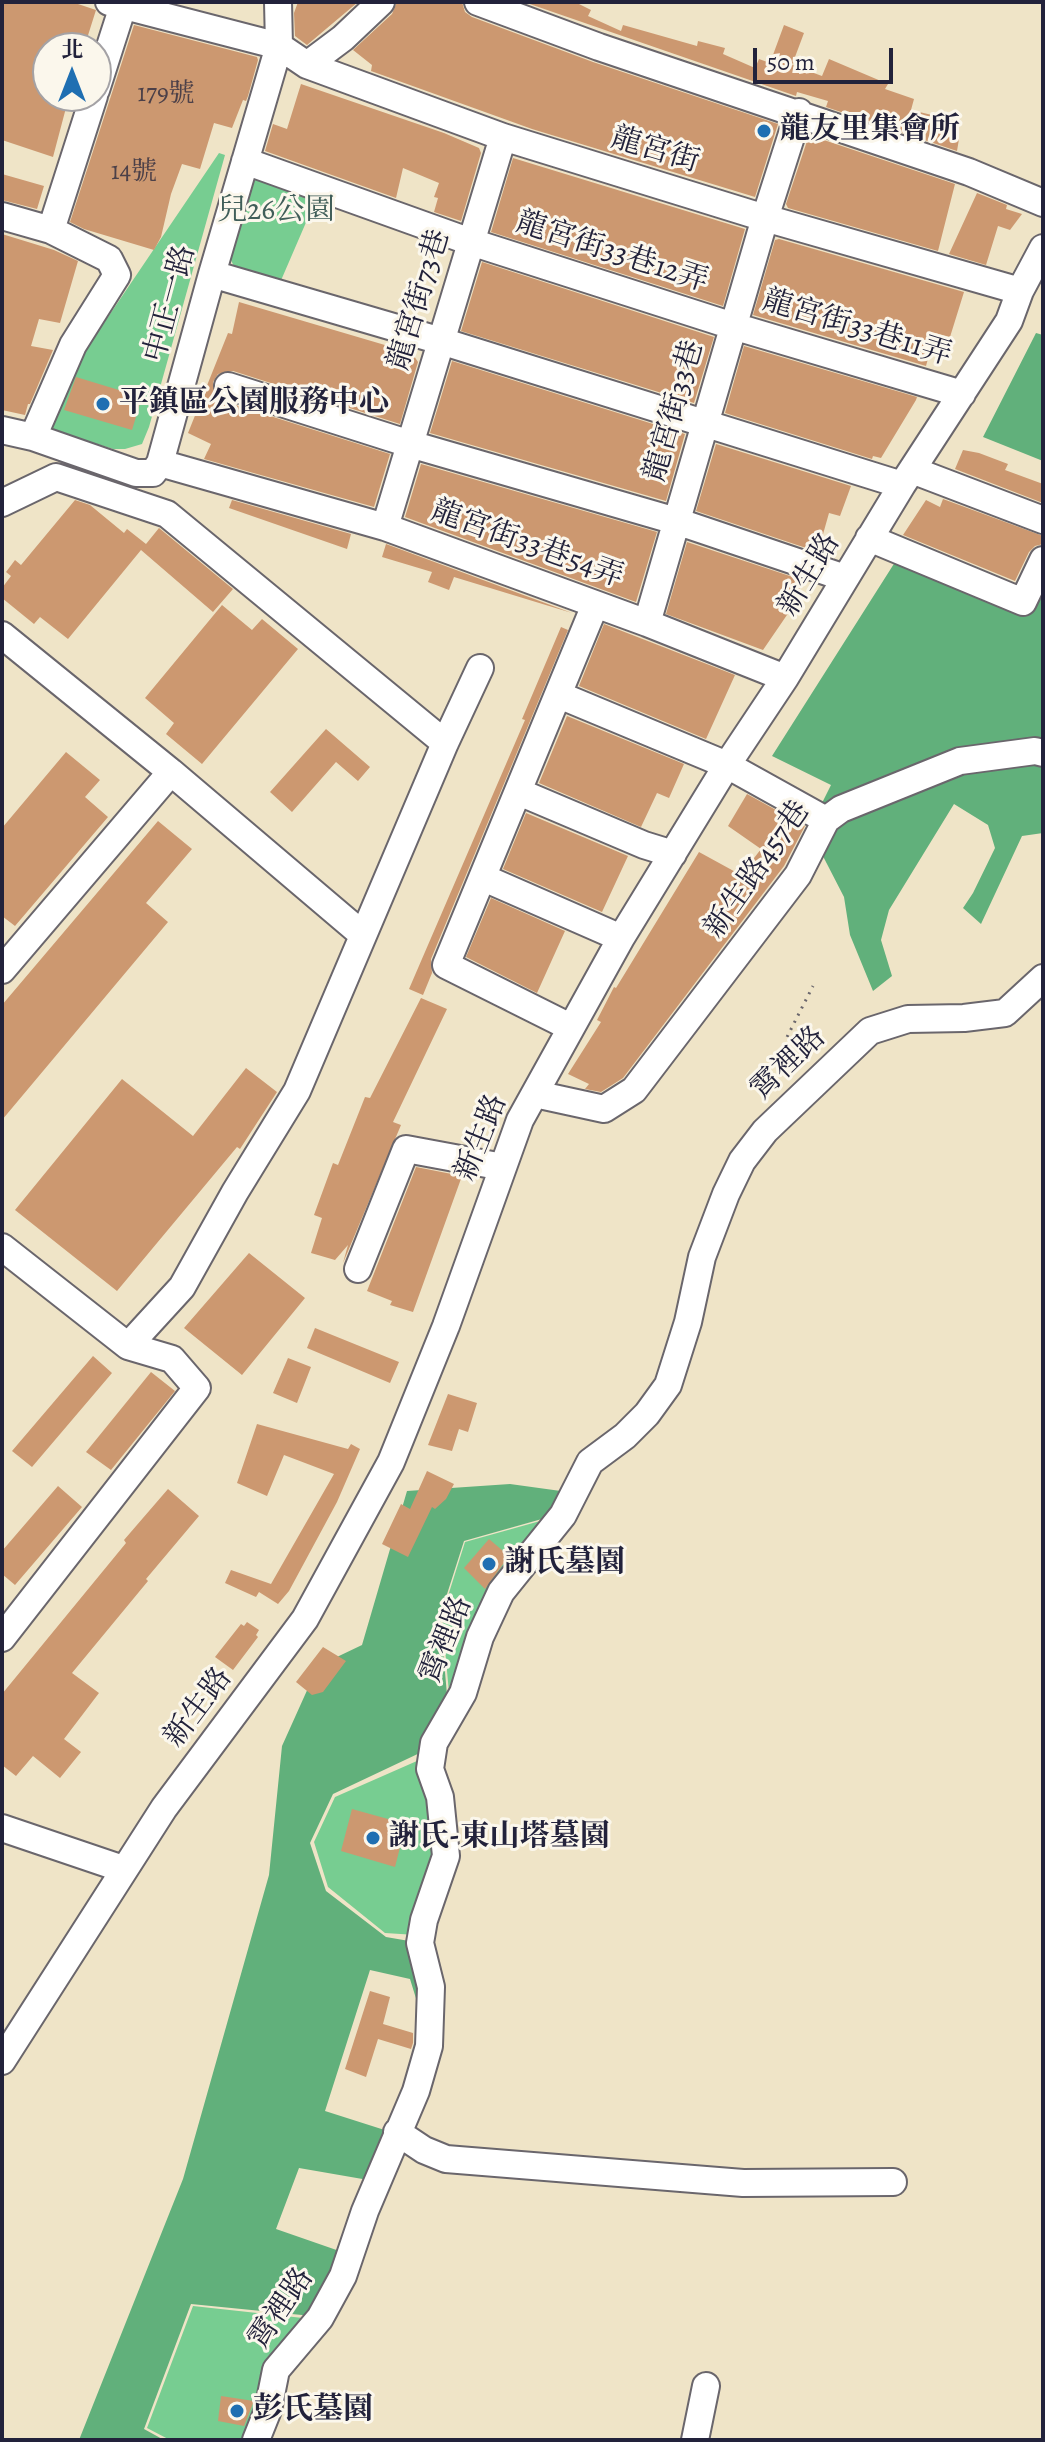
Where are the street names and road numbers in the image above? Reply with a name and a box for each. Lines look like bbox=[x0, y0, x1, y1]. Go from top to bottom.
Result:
street label: 龍宮街 bbox=[607, 121, 703, 181]
street label: 龍宮街33巷12弄 bbox=[512, 205, 712, 301]
street label: 龍宮街73巷 bbox=[382, 225, 458, 375]
street label: 中正一路 bbox=[138, 241, 204, 367]
street label: 龍宮街33巷11弄 bbox=[758, 283, 956, 375]
street label: 龍宮街33巷 bbox=[638, 336, 712, 486]
street label: 龍宮街33巷54弄 bbox=[426, 494, 628, 596]
street label: 新生路 bbox=[771, 527, 849, 623]
street label: 新生路457巷 bbox=[698, 795, 818, 945]
street label: 霄裡路 bbox=[744, 1020, 834, 1108]
street label: 新生路 bbox=[448, 1090, 516, 1186]
street label: 霄裡路 bbox=[413, 1592, 481, 1688]
street label: 新生路 bbox=[158, 1661, 240, 1755]
street label: 霄裡路 bbox=[242, 2262, 322, 2356]

